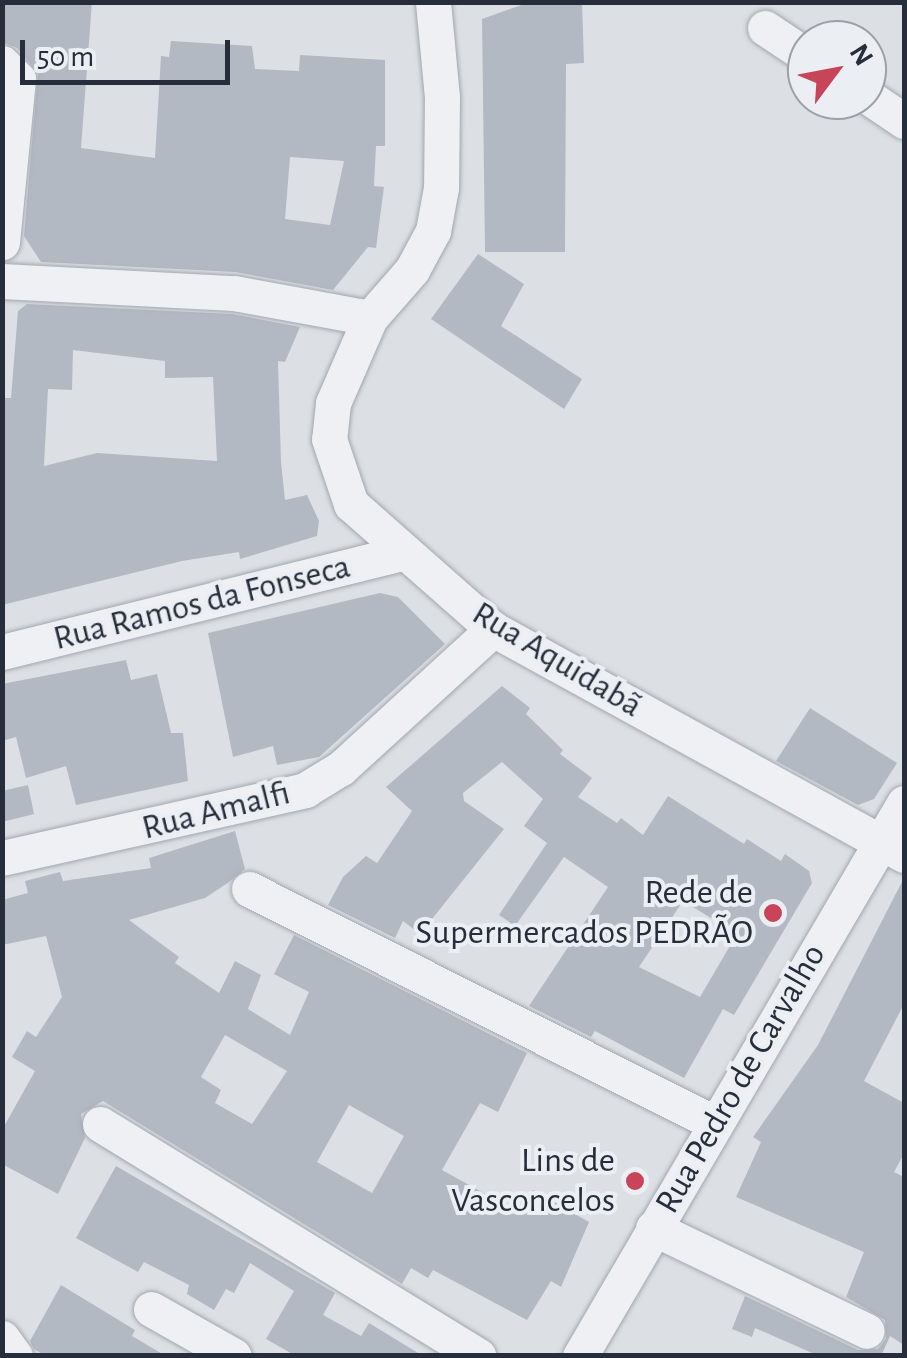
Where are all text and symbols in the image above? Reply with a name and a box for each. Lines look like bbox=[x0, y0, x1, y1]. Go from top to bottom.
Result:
scale bar bbox=[25, 20, 235, 82]
north arrow bbox=[787, 20, 887, 120]
text: N bbox=[844, 39, 878, 71]
text: 50 m bbox=[37, 42, 94, 72]
street label: Rua Ramos da Fonseca bbox=[49, 546, 355, 660]
street label: Rua Aquidabã bbox=[464, 593, 650, 727]
street label: Rua Amalfi bbox=[138, 772, 294, 850]
place label: Rede de Supermercados PEDRÃO bbox=[416, 872, 753, 954]
marker: Rede de Supermercados PEDRÃO bbox=[762, 902, 784, 924]
street label: Rua Pedro de Carvalho bbox=[647, 937, 835, 1221]
place label: Lins de Vasconcelos bbox=[451, 1140, 615, 1222]
marker: Lins de Vasconcelos bbox=[624, 1170, 646, 1192]

